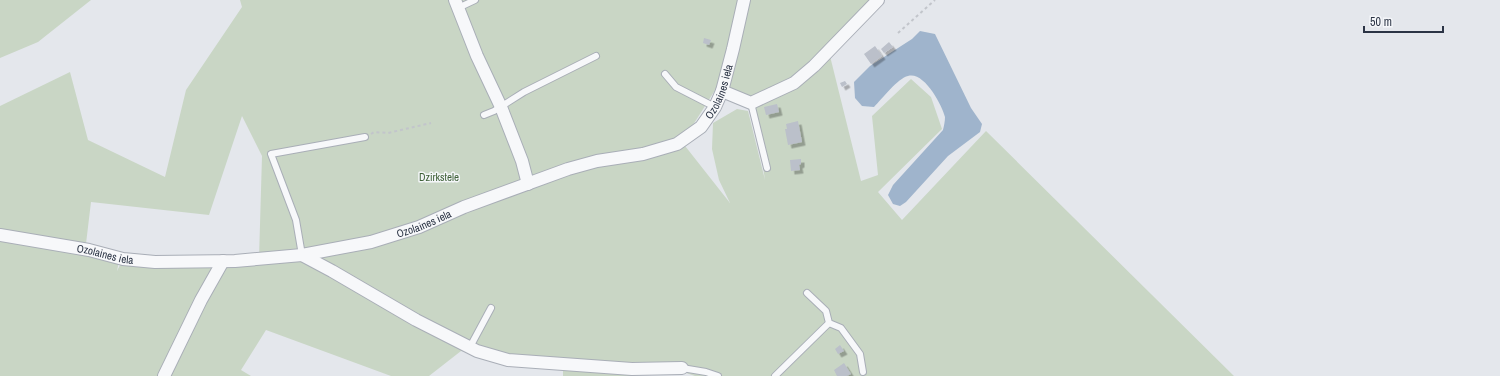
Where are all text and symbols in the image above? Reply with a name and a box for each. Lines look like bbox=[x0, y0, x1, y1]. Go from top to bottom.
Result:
scale bar bbox=[1364, 8, 1443, 34]
text: 50 m bbox=[1370, 14, 1392, 30]
street label: Ozolaines iela bbox=[702, 63, 736, 122]
park label: Dzirkstele bbox=[419, 170, 459, 184]
street label: Ozolaines iela bbox=[395, 207, 453, 241]
street label: Ozolaines iela bbox=[76, 241, 134, 267]

